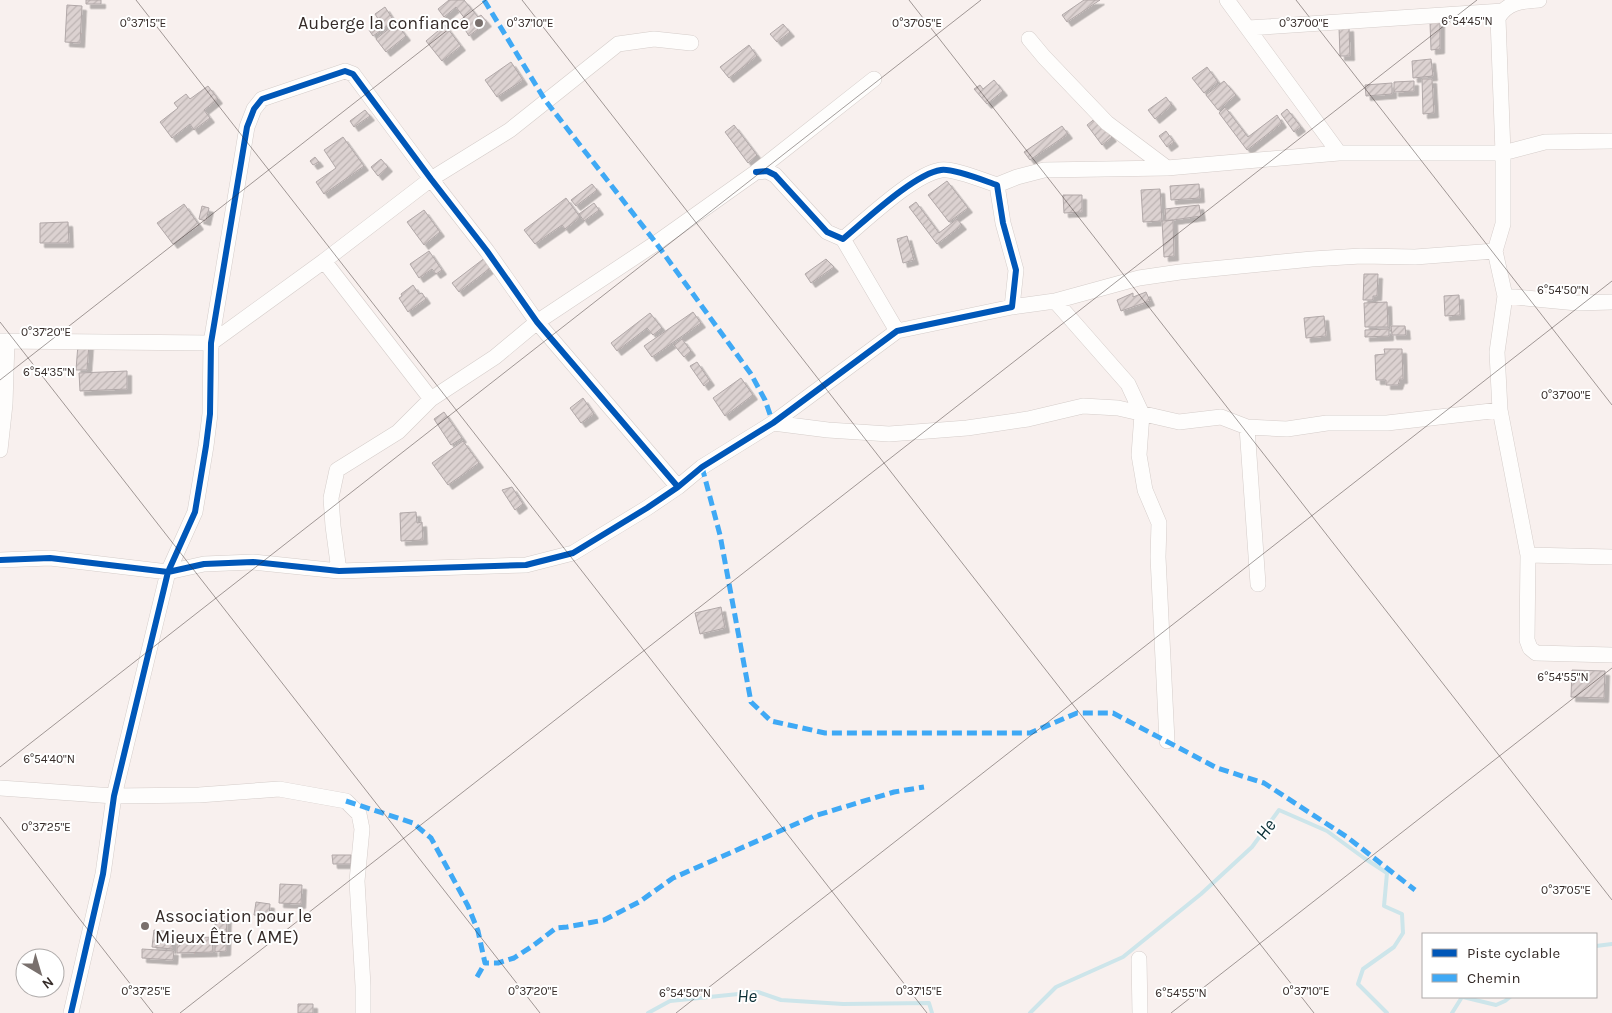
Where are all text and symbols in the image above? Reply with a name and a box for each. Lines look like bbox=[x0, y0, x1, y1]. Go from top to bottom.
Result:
place label: Auberge la confiance bbox=[298, 12, 469, 34]
text: 6°54'45"N bbox=[1441, 14, 1493, 28]
text: 0°37'15"E bbox=[120, 16, 166, 30]
text: 0°37'10"E bbox=[506, 16, 554, 30]
text: 0°37'05"E bbox=[892, 16, 942, 30]
text: 0°37'00"E bbox=[1279, 16, 1329, 30]
marker: Auberge la confiance bbox=[473, 17, 485, 29]
text: 6°54'50"N bbox=[1537, 283, 1589, 297]
text: 0°37'20"E bbox=[21, 325, 71, 339]
text: 6°54'35"N bbox=[23, 365, 75, 379]
text: 0°37'00"E bbox=[1541, 388, 1591, 402]
text: 6°54'55"N bbox=[1537, 670, 1589, 684]
text: 6°54'40"N bbox=[23, 752, 75, 766]
water label: He bbox=[1251, 815, 1281, 844]
text: 0°37'25"E bbox=[21, 820, 71, 834]
text: 0°37'05"E bbox=[1541, 883, 1591, 897]
place label: Association pour le Mieux Être ( AME) bbox=[155, 905, 312, 948]
marker: Association pour le Mieux Être ( AME) bbox=[139, 920, 151, 932]
legend bbox=[1422, 933, 1597, 998]
text: Piste cyclable bbox=[1467, 944, 1560, 962]
north arrow bbox=[15, 948, 65, 998]
text: Chemin bbox=[1467, 969, 1521, 987]
text: N bbox=[39, 973, 57, 993]
text: 0°37'25"E bbox=[121, 984, 171, 998]
text: 0°37'20"E bbox=[508, 984, 558, 998]
text: 0°37'15"E bbox=[896, 984, 942, 998]
text: 0°37'10"E bbox=[1282, 984, 1330, 998]
water label: He bbox=[737, 985, 757, 1007]
text: 6°54'50"N bbox=[659, 986, 711, 1000]
text: 6°54'55"N bbox=[1155, 986, 1207, 1000]

